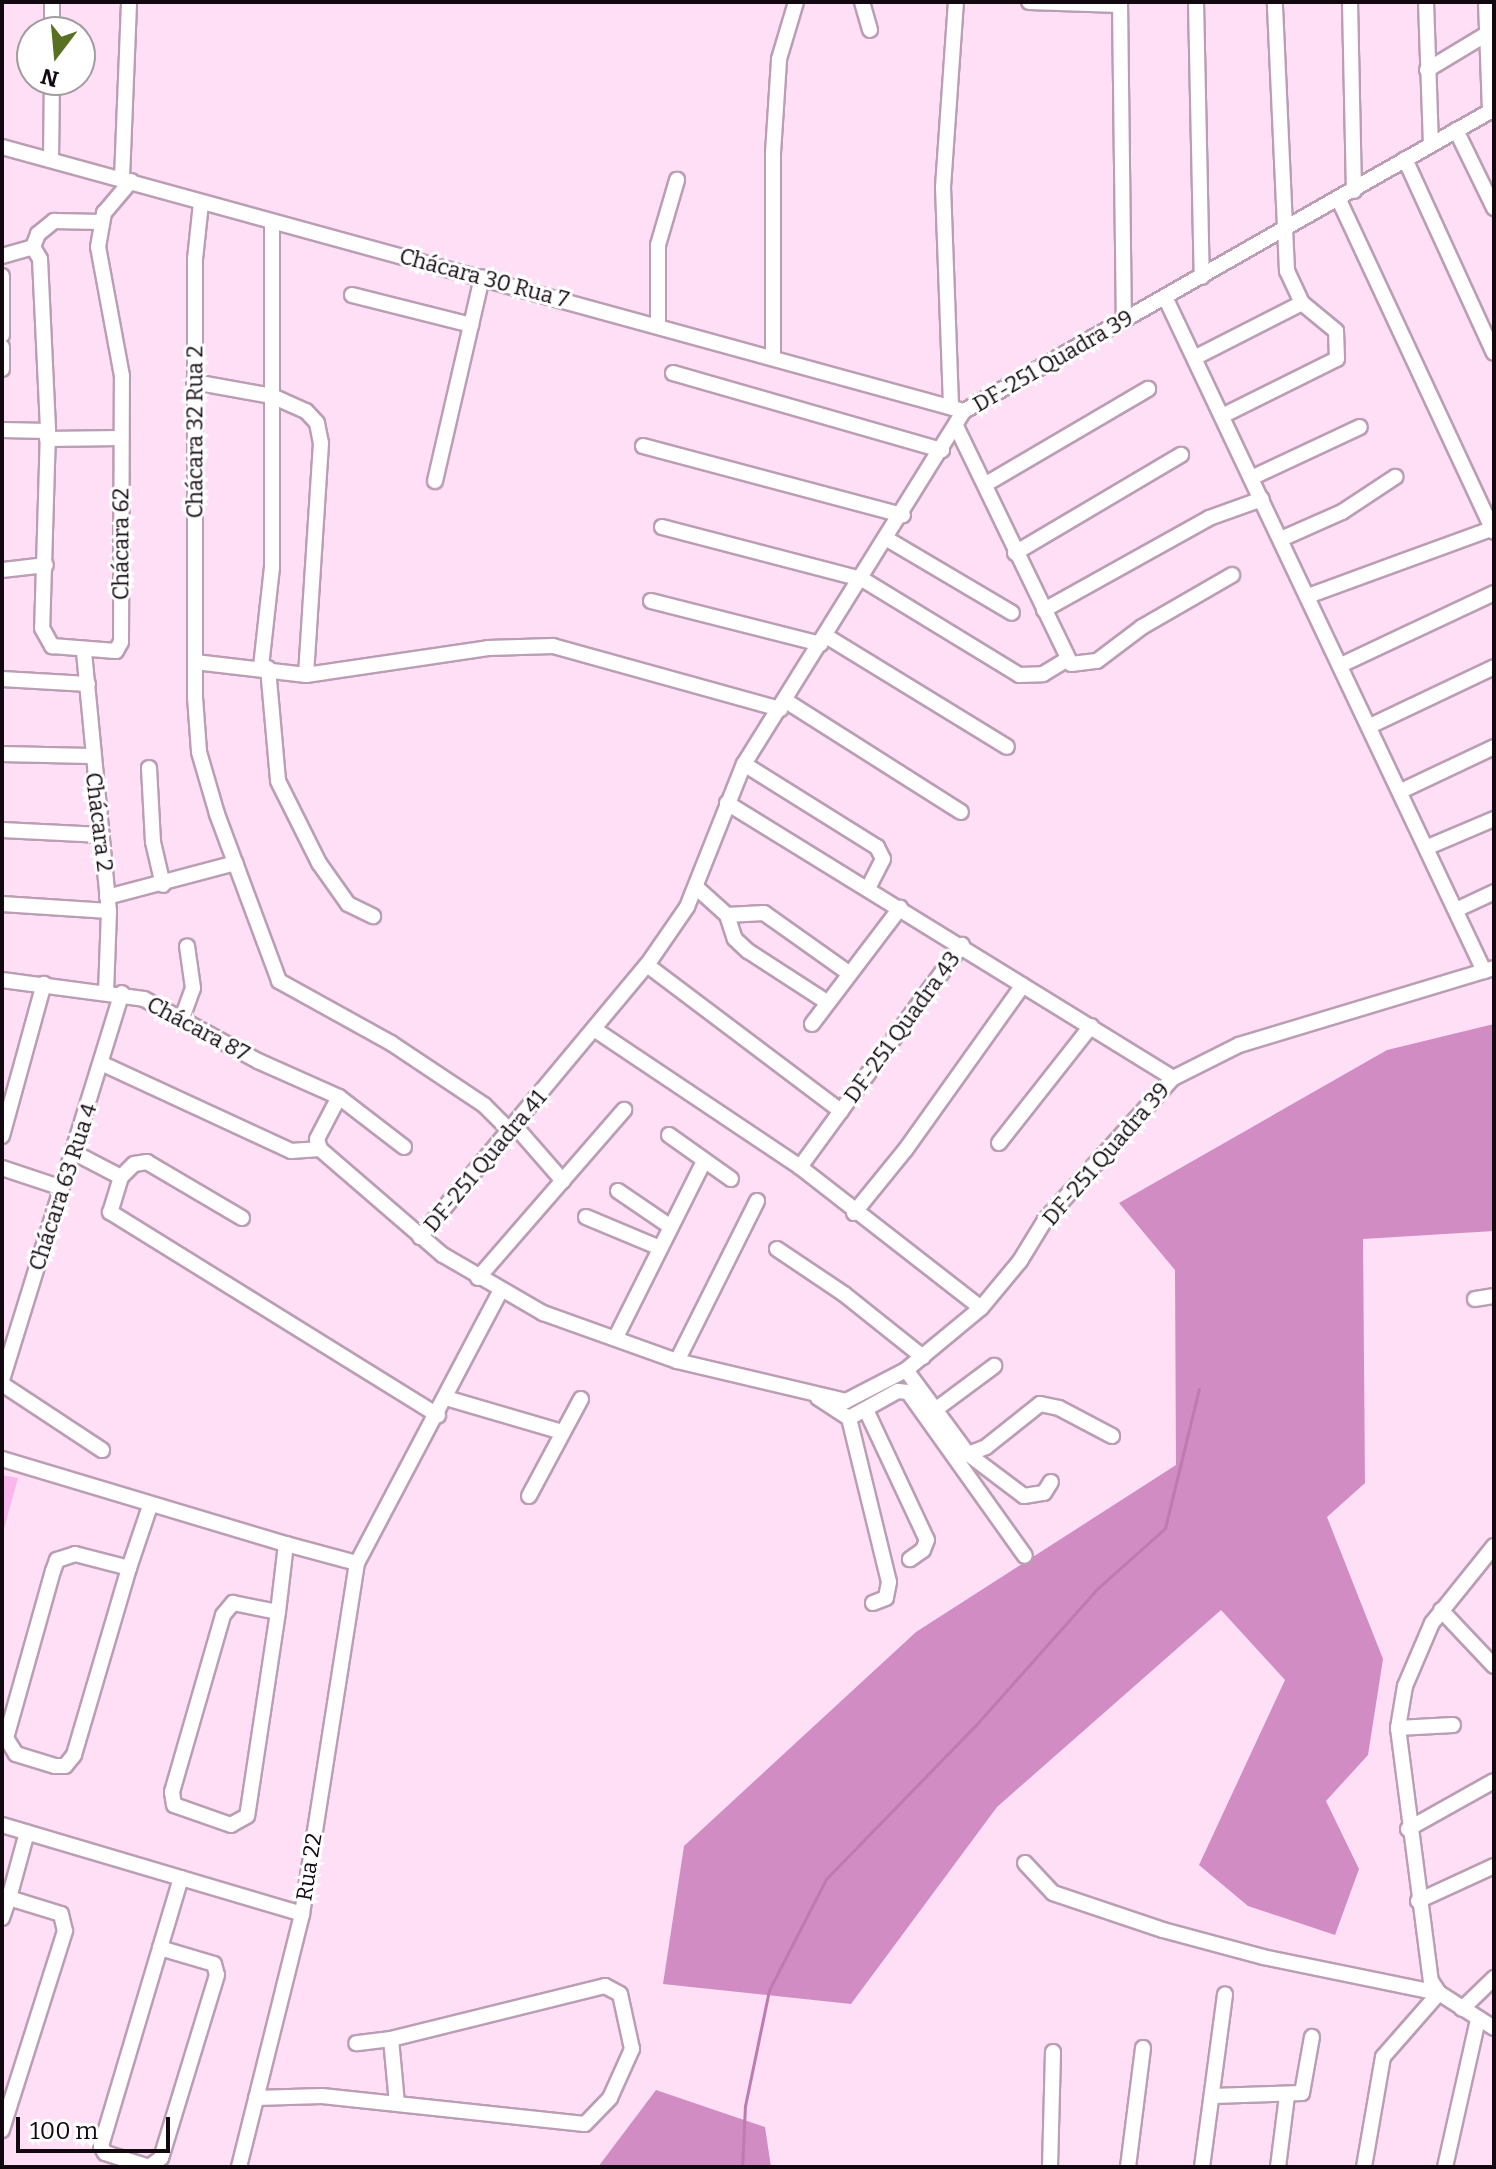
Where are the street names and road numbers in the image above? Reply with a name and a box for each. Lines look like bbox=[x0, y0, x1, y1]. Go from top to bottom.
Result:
street label: Chácara 30 Rua 7 bbox=[397, 243, 571, 313]
street label: DF-251 Quadra 39 bbox=[968, 304, 1138, 418]
street label: Chácara 32 Rua 2 bbox=[182, 346, 208, 518]
street label: Chácara 62 bbox=[108, 488, 134, 600]
street label: Chácara 2 bbox=[80, 771, 118, 873]
street label: DF-251 Quadra 43 bbox=[838, 946, 966, 1108]
street label: Chácara 87 bbox=[142, 991, 254, 1067]
street label: DF-251 Quadra 39 bbox=[1037, 1077, 1175, 1231]
street label: DF-251 Quadra 41 bbox=[418, 1085, 552, 1237]
street label: Chácara 63 Rua 4 bbox=[24, 1100, 102, 1274]
street label: Rua 22 bbox=[291, 1831, 327, 1903]

